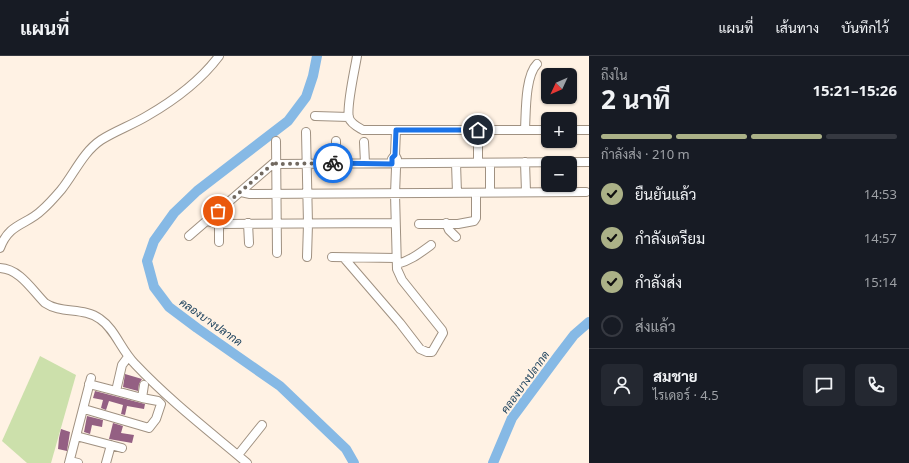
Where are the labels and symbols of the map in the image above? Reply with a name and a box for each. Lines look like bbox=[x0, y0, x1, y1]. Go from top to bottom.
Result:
north arrow bbox=[541, 68, 577, 104]
pin bbox=[461, 113, 495, 147]
courier bbox=[313, 143, 353, 183]
pin bbox=[201, 194, 235, 228]
water label: คลองบางปลากด bbox=[177, 294, 246, 349]
water label: คลองบางปลากด bbox=[497, 348, 552, 416]

